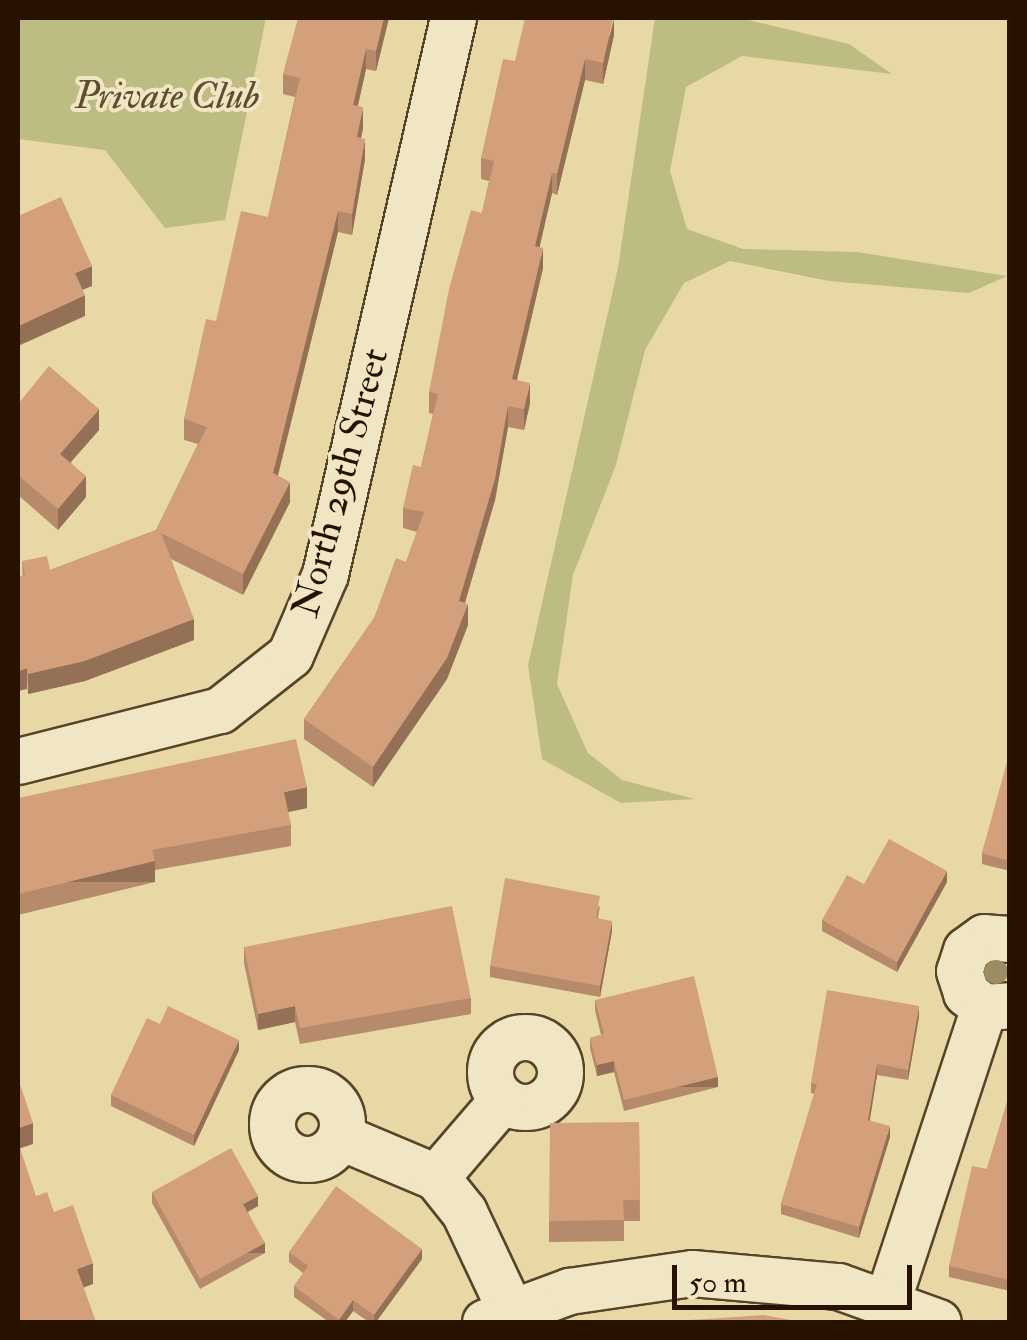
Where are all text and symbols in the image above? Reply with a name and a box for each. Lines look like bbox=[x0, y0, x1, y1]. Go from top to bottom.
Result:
park label: Private Club bbox=[75, 74, 259, 120]
street label: North 29th Street bbox=[283, 344, 399, 622]
scale bar bbox=[677, 1245, 917, 1307]
text: 50 m bbox=[689, 1264, 747, 1301]

